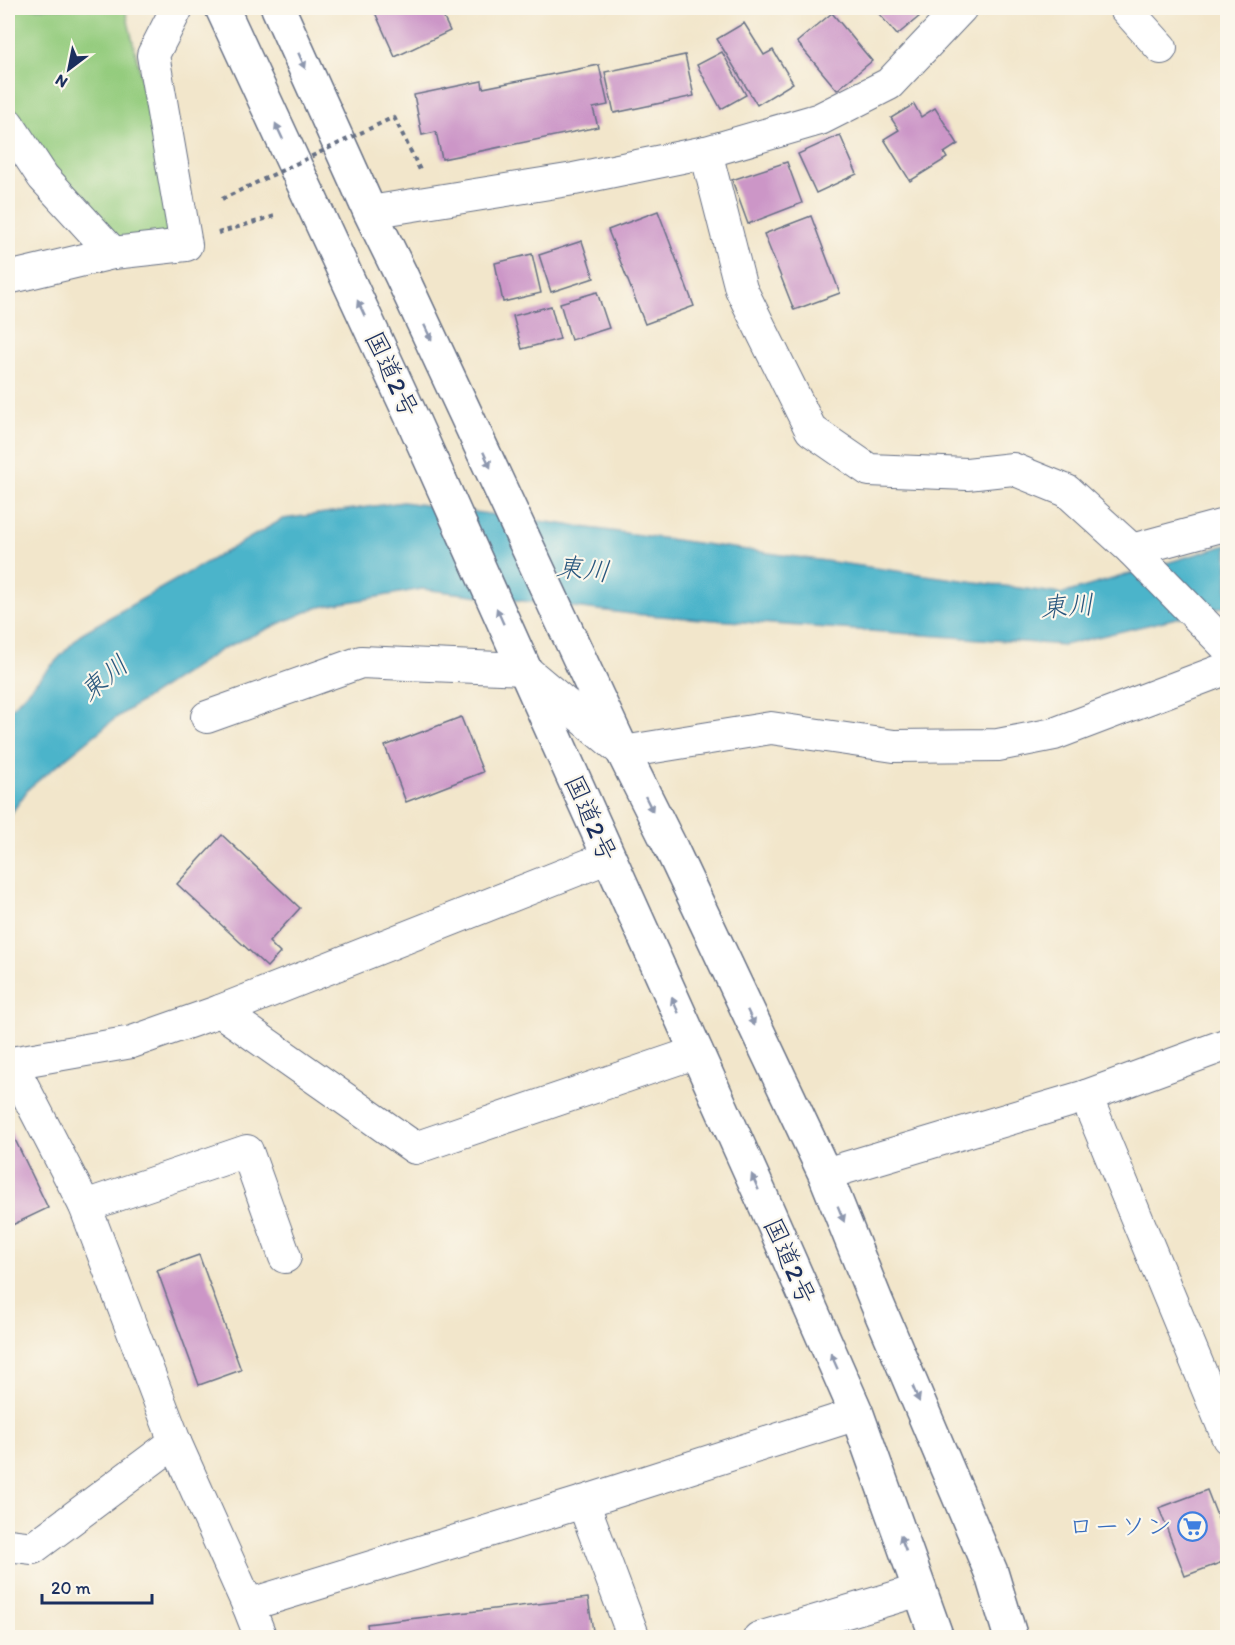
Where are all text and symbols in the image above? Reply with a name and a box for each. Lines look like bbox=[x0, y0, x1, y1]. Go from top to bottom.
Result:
north arrow bbox=[39, 39, 99, 99]
one-way arrow bbox=[298, 52, 307, 70]
text: N bbox=[52, 70, 71, 92]
one-way arrow bbox=[274, 121, 284, 139]
one-way arrow bbox=[356, 298, 366, 316]
one-way arrow bbox=[423, 325, 432, 342]
street label: 国道2号 bbox=[358, 326, 426, 422]
one-way arrow bbox=[483, 452, 492, 469]
water label: 東川 bbox=[554, 549, 612, 588]
water label: 東川 bbox=[1039, 587, 1095, 624]
one-way arrow bbox=[496, 607, 505, 624]
water label: 東川 bbox=[72, 648, 135, 708]
street label: 国道2号 bbox=[558, 770, 624, 866]
one-way arrow bbox=[644, 796, 653, 813]
one-way arrow bbox=[671, 996, 680, 1013]
one-way arrow bbox=[747, 1009, 756, 1026]
one-way arrow bbox=[751, 1174, 760, 1191]
one-way arrow bbox=[837, 1205, 846, 1223]
street label: 国道2号 bbox=[757, 1213, 823, 1309]
one-way arrow bbox=[829, 1351, 839, 1369]
one-way arrow bbox=[911, 1386, 921, 1404]
place label: ローソン bbox=[1068, 1510, 1172, 1542]
supermarket icon: ローソン bbox=[1177, 1510, 1209, 1542]
one-way arrow bbox=[898, 1534, 908, 1552]
scale bar bbox=[42, 1567, 152, 1605]
text: 20 m bbox=[51, 1577, 91, 1599]

